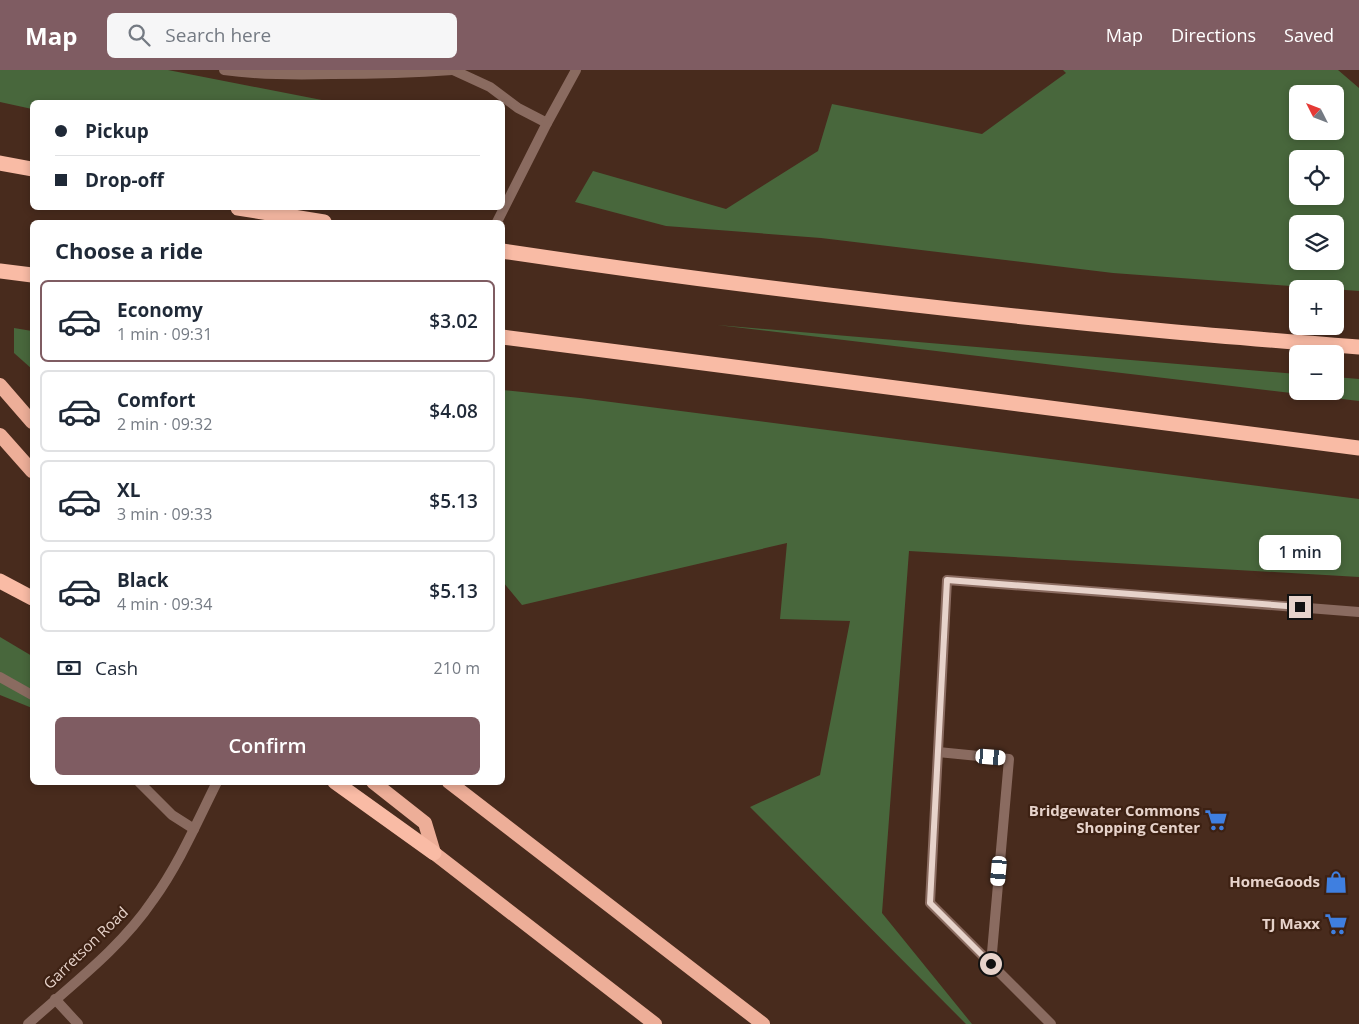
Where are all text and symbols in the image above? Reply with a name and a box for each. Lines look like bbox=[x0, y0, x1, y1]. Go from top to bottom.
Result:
search box bbox=[107, 13, 457, 58]
text: Map bbox=[25, 19, 77, 52]
icon: search bbox=[125, 21, 153, 49]
text: Search here bbox=[165, 22, 271, 48]
text: Map bbox=[1106, 23, 1143, 47]
text: Directions bbox=[1171, 23, 1256, 47]
text: Saved bbox=[1284, 23, 1334, 47]
north arrow bbox=[1289, 85, 1344, 140]
map controls bbox=[1289, 85, 1344, 400]
text: Pickup bbox=[85, 118, 149, 144]
button: locate bbox=[1289, 150, 1344, 205]
text: Drop-off bbox=[85, 167, 164, 193]
button: layers bbox=[1289, 215, 1344, 270]
text: Choose a ride bbox=[55, 235, 203, 265]
button: + bbox=[1289, 280, 1344, 335]
text: Economy bbox=[117, 297, 203, 323]
icon: car bbox=[57, 299, 102, 344]
text: $3.02 bbox=[429, 308, 478, 334]
text: 1 min · 09:31 bbox=[117, 323, 212, 345]
button: − bbox=[1289, 345, 1344, 400]
text: Comfort bbox=[117, 387, 196, 413]
icon: car bbox=[57, 389, 102, 434]
text: $4.08 bbox=[429, 398, 478, 424]
text: 2 min · 09:32 bbox=[117, 413, 212, 435]
text: XL bbox=[117, 477, 140, 503]
icon: car bbox=[57, 479, 102, 524]
text: $5.13 bbox=[429, 488, 478, 514]
text: 3 min · 09:33 bbox=[117, 503, 212, 525]
callout: 1 min bbox=[1259, 534, 1341, 570]
text: 1 min bbox=[1278, 541, 1322, 563]
text: Black bbox=[117, 567, 169, 593]
icon: car bbox=[57, 569, 102, 614]
text: $5.13 bbox=[429, 578, 478, 604]
text: 4 min · 09:34 bbox=[117, 593, 212, 615]
route end bbox=[1289, 596, 1311, 618]
icon: cash bbox=[55, 654, 83, 682]
text: Cash bbox=[95, 655, 138, 681]
text: 210 m bbox=[434, 657, 480, 679]
button: Confirm bbox=[55, 717, 480, 775]
car bbox=[975, 748, 1006, 766]
place label: Bridgewater Commons Shopping Center bbox=[1029, 800, 1200, 837]
supermarket icon: Bridgewater Commons Shopping Center bbox=[1203, 807, 1229, 833]
car bbox=[990, 855, 1007, 887]
shop icon: HomeGoods bbox=[1323, 869, 1349, 895]
place label: HomeGoods bbox=[1229, 871, 1320, 891]
street label: Garretson Road bbox=[39, 902, 132, 993]
supermarket icon: TJ Maxx bbox=[1323, 911, 1349, 937]
place label: TJ Maxx bbox=[1262, 913, 1320, 933]
route start bbox=[980, 953, 1002, 975]

